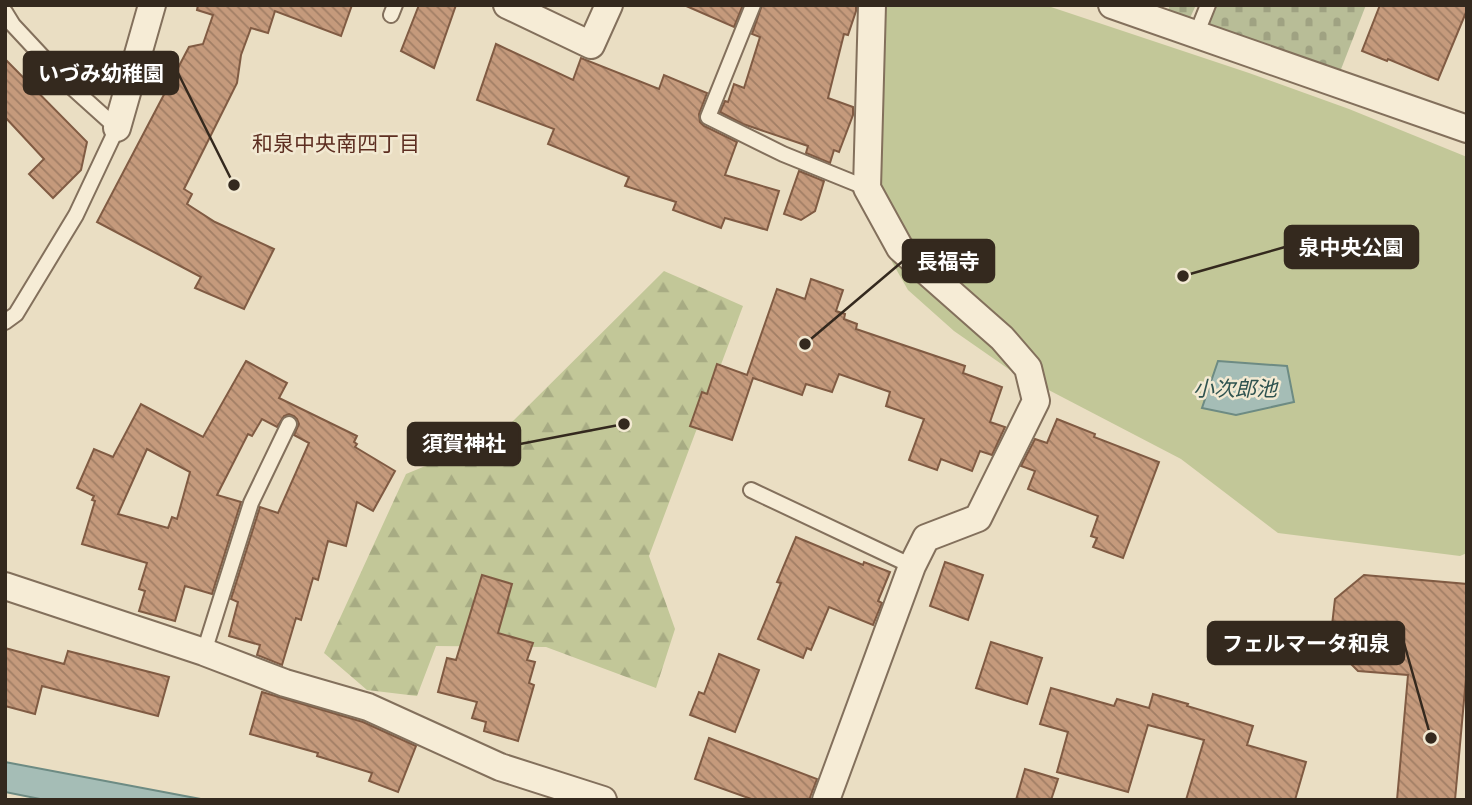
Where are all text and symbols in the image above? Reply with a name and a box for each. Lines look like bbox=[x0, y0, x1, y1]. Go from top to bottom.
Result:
callout: いづみ幼稚園 bbox=[24, 52, 178, 94]
text: いづみ幼稚園 bbox=[38, 62, 164, 86]
district label: 和泉中央南四丁目 bbox=[252, 132, 420, 156]
callout: 泉中央公園 bbox=[1285, 226, 1418, 268]
text: 泉中央公園 bbox=[1299, 236, 1404, 260]
callout: 長福寺 bbox=[903, 240, 994, 282]
text: 長福寺 bbox=[917, 250, 980, 274]
water label: 小次郎池 bbox=[1193, 377, 1279, 401]
callout: 須賀神社 bbox=[408, 423, 520, 465]
text: 須賀神社 bbox=[422, 432, 506, 456]
callout: フェルマータ和泉 bbox=[1208, 622, 1404, 664]
text: フェルマータ和泉 bbox=[1222, 632, 1390, 656]

